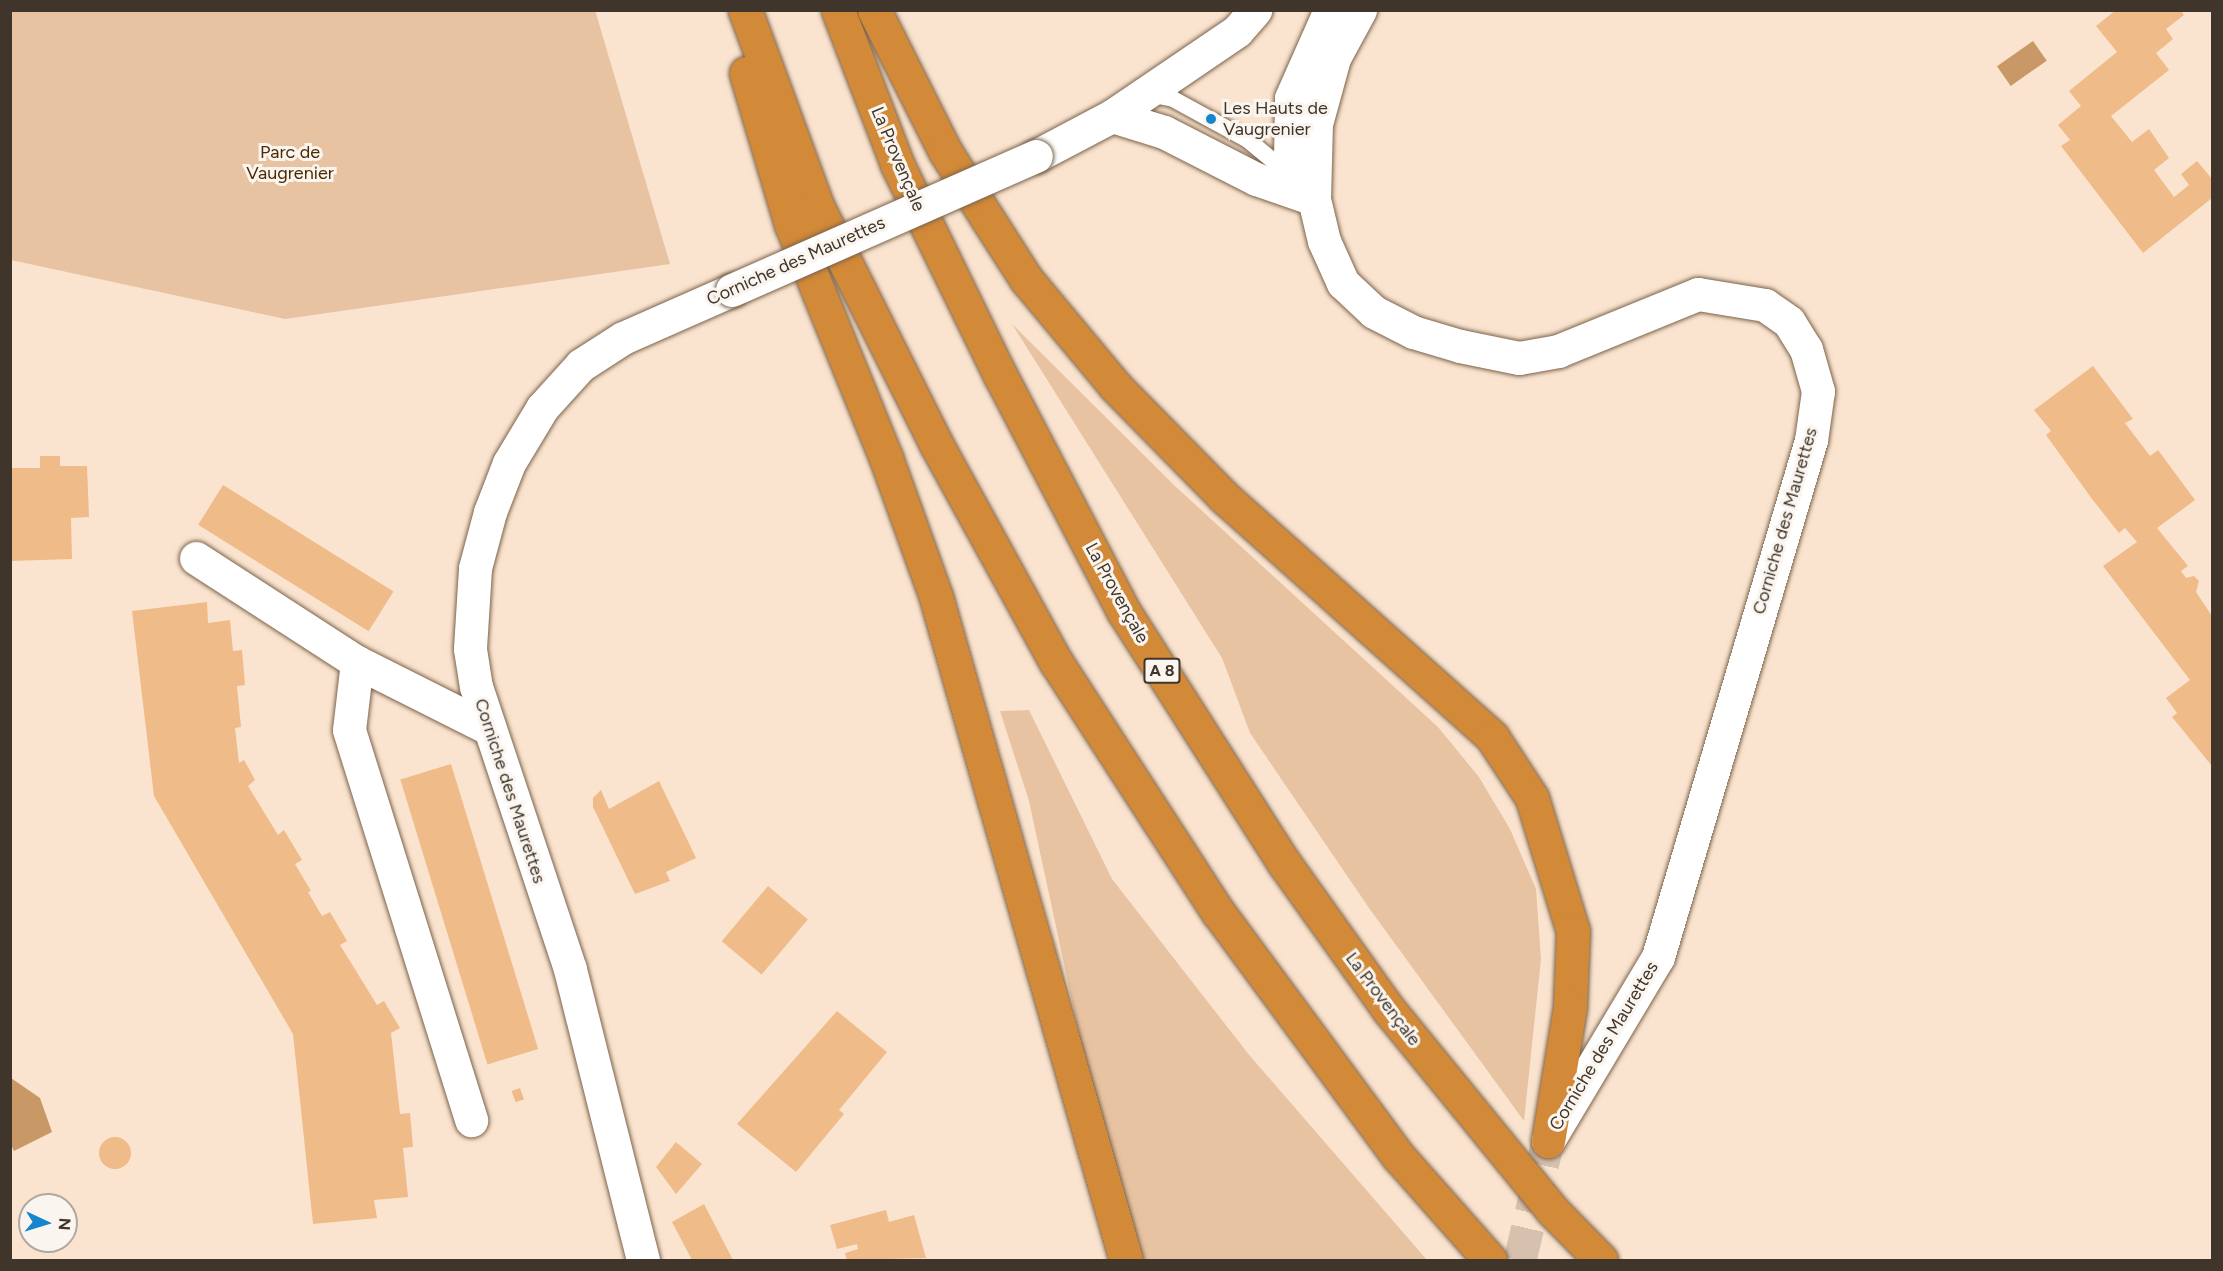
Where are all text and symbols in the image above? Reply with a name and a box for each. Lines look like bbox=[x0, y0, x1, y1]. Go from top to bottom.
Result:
place label: Les Hauts de Vaugrenier bbox=[1223, 98, 1328, 140]
street label: La Provençale bbox=[866, 104, 930, 214]
marker: Les Hauts de Vaugrenier bbox=[1204, 112, 1218, 126]
park label: Parc de Vaugrenier bbox=[246, 142, 334, 184]
street label: Corniche des Maurettes bbox=[703, 212, 889, 310]
street label: Corniche des Maurettes bbox=[1748, 425, 1822, 617]
street label: La Provençale bbox=[1081, 539, 1153, 647]
road number: A 8 bbox=[1142, 658, 1182, 684]
street label: Corniche des Maurettes bbox=[470, 696, 550, 886]
street label: La Provençale bbox=[1341, 948, 1425, 1050]
street label: Corniche des Maurettes bbox=[1545, 958, 1663, 1134]
north arrow bbox=[18, 1193, 78, 1253]
text: N bbox=[55, 1217, 74, 1231]

